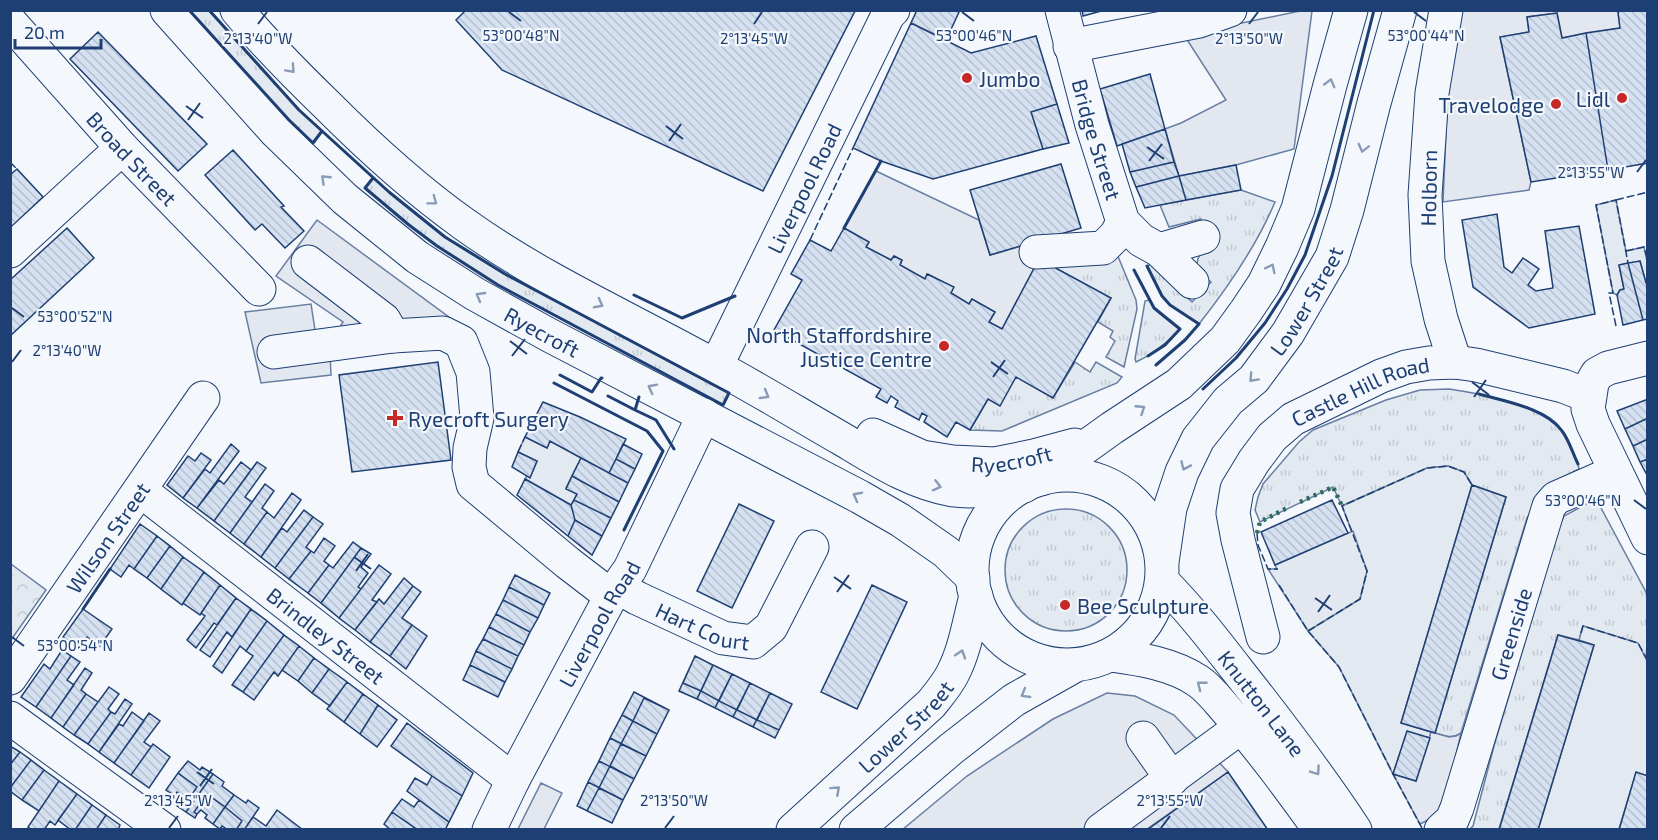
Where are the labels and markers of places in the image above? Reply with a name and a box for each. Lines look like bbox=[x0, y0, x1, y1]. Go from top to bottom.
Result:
place label: Jumbo bbox=[979, 66, 1040, 91]
marker: Jumbo bbox=[960, 71, 974, 85]
place label: Lidl bbox=[1576, 86, 1611, 111]
marker: Lidl bbox=[1615, 91, 1629, 105]
place label: Travelodge bbox=[1438, 92, 1544, 117]
marker: Travelodge bbox=[1549, 97, 1563, 111]
place label: North Staffordshire Justice Centre bbox=[746, 322, 932, 371]
marker: North Staffordshire Justice Centre bbox=[937, 339, 951, 353]
place label: Ryecroft Surgery bbox=[408, 406, 569, 431]
marker: Ryecroft Surgery bbox=[386, 409, 404, 427]
place label: Bee Sculpture bbox=[1077, 593, 1209, 618]
marker: Bee Sculpture bbox=[1058, 598, 1072, 612]

